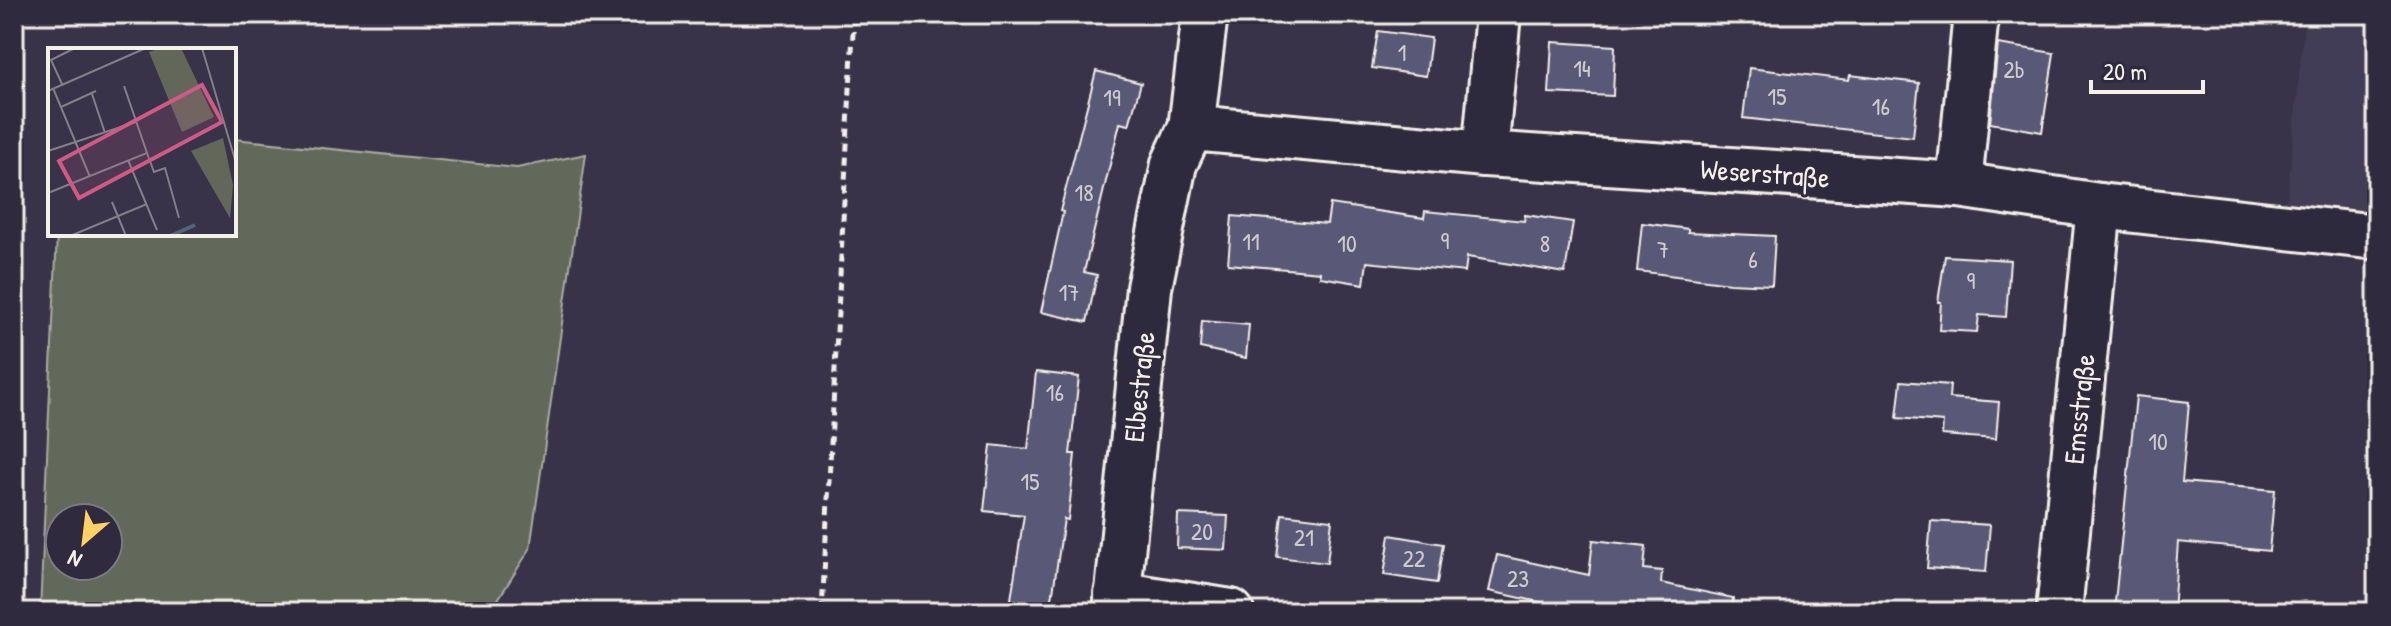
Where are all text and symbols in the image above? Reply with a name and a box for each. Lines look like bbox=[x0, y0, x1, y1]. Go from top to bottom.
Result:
house number: 1 bbox=[1398, 36, 1406, 68]
scale bar bbox=[2091, 44, 2203, 94]
inset map bbox=[48, 48, 236, 236]
house number: 14 bbox=[1573, 52, 1591, 84]
house number: 2b bbox=[2003, 53, 2025, 85]
text: 20 m bbox=[2103, 55, 2147, 87]
house number: 15 bbox=[1768, 80, 1786, 112]
house number: 19 bbox=[1103, 81, 1121, 113]
house number: 16 bbox=[1872, 90, 1890, 122]
street label: Weserstraße bbox=[1699, 150, 1831, 196]
house number: 18 bbox=[1074, 176, 1094, 208]
house number: 9 bbox=[1441, 224, 1450, 256]
house number: 11 bbox=[1242, 225, 1260, 257]
house number: 10 bbox=[1337, 227, 1357, 259]
house number: 8 bbox=[1540, 227, 1550, 259]
house number: 7 bbox=[1657, 233, 1669, 265]
house number: 6 bbox=[1748, 243, 1758, 275]
house number: 9 bbox=[1967, 264, 1976, 296]
house number: 17 bbox=[1059, 276, 1079, 308]
street label: Elbestraße bbox=[1114, 330, 1164, 444]
street label: Emsstraße bbox=[2054, 352, 2104, 466]
house number: 16 bbox=[1046, 376, 1064, 408]
house number: 10 bbox=[2148, 425, 2168, 457]
house number: 15 bbox=[1021, 465, 1039, 497]
north arrow bbox=[44, 502, 124, 582]
house number: 20 bbox=[1191, 515, 1213, 547]
house number: 21 bbox=[1294, 521, 1314, 553]
house number: 22 bbox=[1403, 542, 1425, 574]
text: N bbox=[62, 544, 87, 576]
house number: 23 bbox=[1507, 562, 1529, 594]

